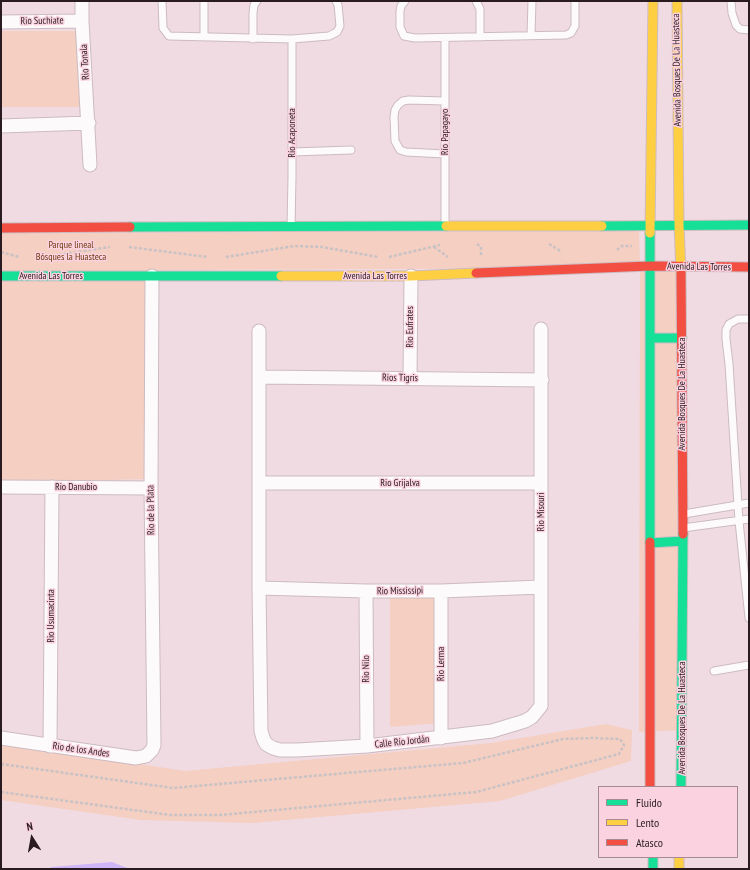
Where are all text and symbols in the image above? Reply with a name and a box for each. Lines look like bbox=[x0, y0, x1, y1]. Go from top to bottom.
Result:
street label: Avenida Bosques De La Huasteca bbox=[670, 13, 684, 127]
street label: Rio Suchiate bbox=[20, 15, 64, 27]
street label: Rio Tonala bbox=[78, 44, 92, 80]
street label: Río Acaponeta bbox=[286, 108, 298, 158]
street label: Río Papagayo bbox=[439, 109, 451, 155]
park label: Parque lineal Bósques la Huasteca bbox=[36, 239, 106, 262]
street label: Avenida Las Torres bbox=[667, 260, 731, 274]
street label: Avenida Las Torres bbox=[19, 270, 83, 282]
street label: Avenida Las Torres bbox=[343, 270, 407, 282]
street label: Rio Eufrates bbox=[404, 306, 416, 348]
street label: Avenida Bosques De La Huasteca bbox=[676, 337, 688, 451]
street label: Rios Tigris bbox=[382, 372, 418, 384]
street label: Rio Grijalva bbox=[380, 477, 420, 489]
street label: Rio Danubio bbox=[55, 481, 97, 493]
street label: Rio de la Plata bbox=[145, 485, 157, 535]
street label: Rio Misouri bbox=[535, 493, 547, 531]
street label: Rio Mississipi bbox=[377, 585, 423, 597]
street label: Rio Usumacinta bbox=[45, 589, 57, 643]
street label: Rio Lerma bbox=[435, 647, 447, 681]
street label: Rio Nilo bbox=[360, 655, 372, 683]
street label: Avenida Bosques De La Huasteca bbox=[676, 661, 688, 775]
street label: Calle Río Jordán bbox=[374, 733, 430, 751]
street label: Rio de los Andes bbox=[52, 740, 110, 760]
legend bbox=[598, 786, 738, 858]
text: Fluido bbox=[636, 795, 662, 810]
text: Lento bbox=[636, 815, 659, 830]
north arrow bbox=[12, 818, 52, 858]
text: N bbox=[25, 819, 34, 834]
text: Atasco bbox=[636, 835, 663, 850]

